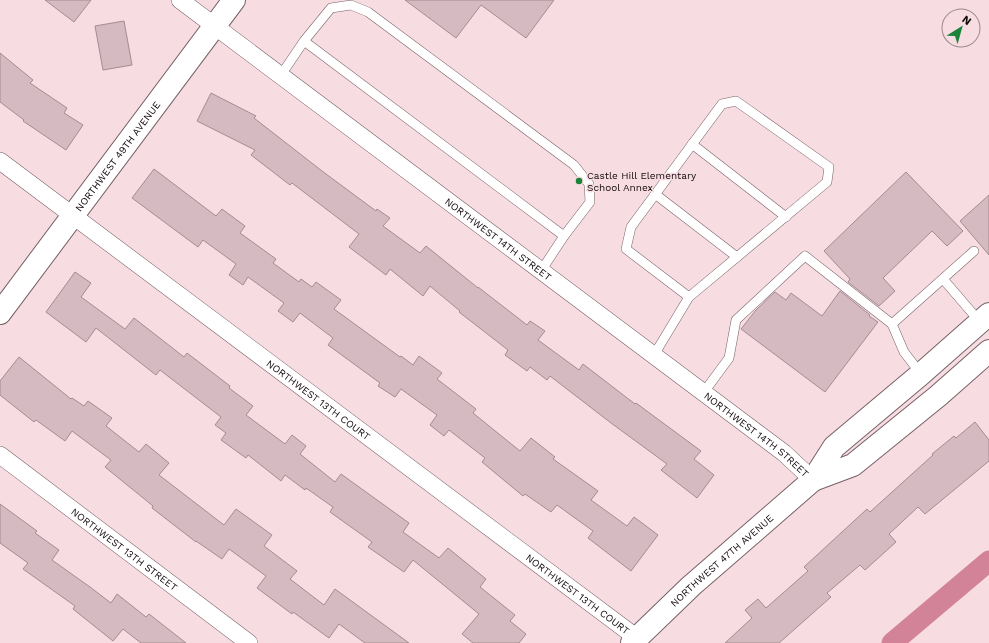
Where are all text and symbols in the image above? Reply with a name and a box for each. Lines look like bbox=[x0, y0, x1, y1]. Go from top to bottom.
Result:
north arrow bbox=[941, 8, 981, 48]
text: N bbox=[960, 13, 974, 28]
street label: NORTHWEST 49TH AVENUE bbox=[73, 99, 162, 213]
place label: Castle Hill Elementary School Annex bbox=[587, 170, 697, 193]
marker: Castle Hill Elementary School Annex bbox=[574, 176, 584, 186]
street label: NORTHWEST 14TH STREET bbox=[443, 196, 553, 283]
street label: NORTHWEST 13TH COURT bbox=[264, 358, 372, 442]
street label: NORTHWEST 14TH STREET bbox=[702, 390, 811, 479]
street label: NORTHWEST 13TH STREET bbox=[69, 506, 179, 593]
street label: NORTHWEST 47TH AVENUE bbox=[668, 512, 775, 609]
street label: NORTHWEST 13TH COURT bbox=[524, 552, 631, 636]

